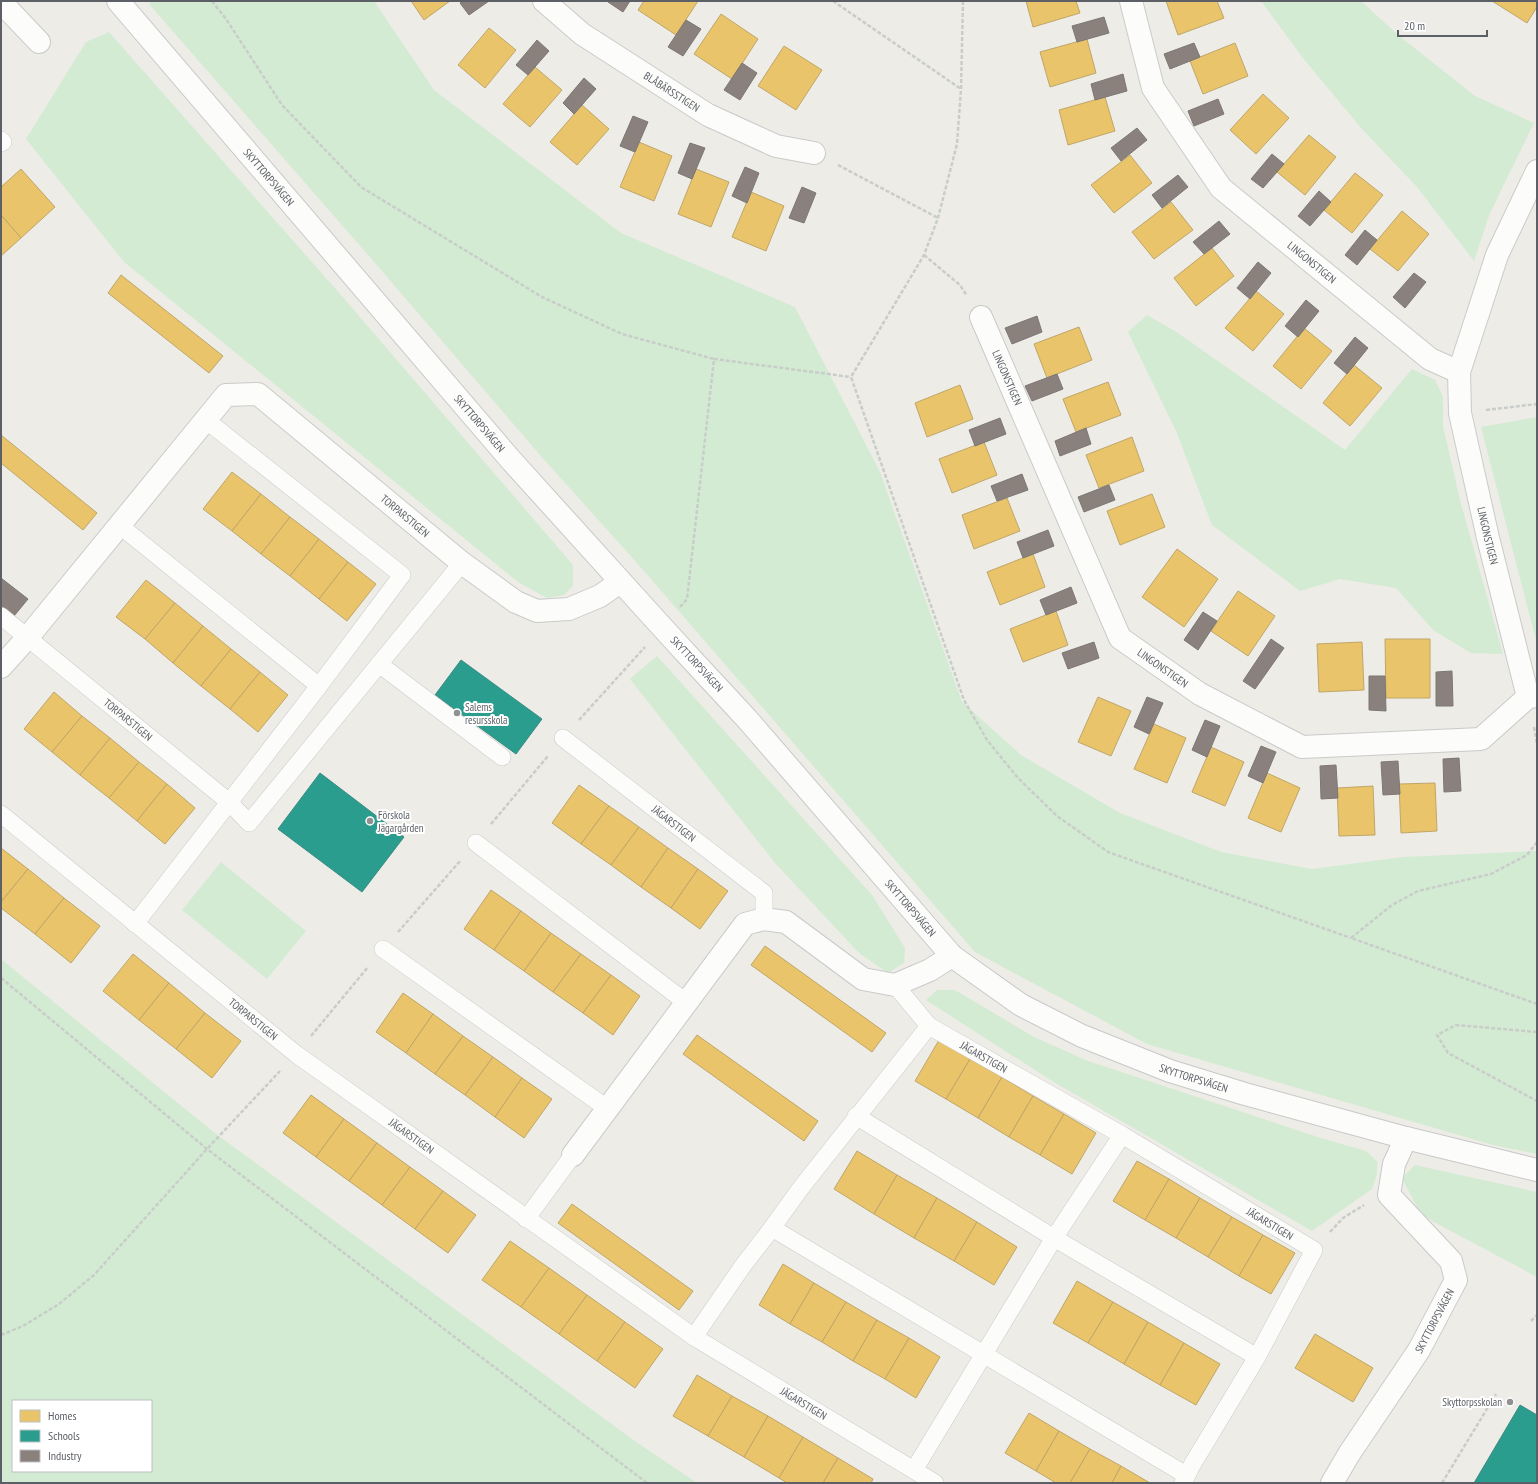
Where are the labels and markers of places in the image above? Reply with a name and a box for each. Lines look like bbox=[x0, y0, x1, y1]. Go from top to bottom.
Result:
place label: Salems resursskola bbox=[465, 700, 507, 727]
marker: Salems resursskola bbox=[452, 708, 462, 718]
place label: Förskola Jägargården bbox=[377, 808, 424, 835]
marker: Förskola Jägargården bbox=[365, 816, 375, 826]
place label: Skyttorpsskolan bbox=[1442, 1395, 1502, 1409]
marker: Skyttorpsskolan bbox=[1505, 1397, 1515, 1407]

